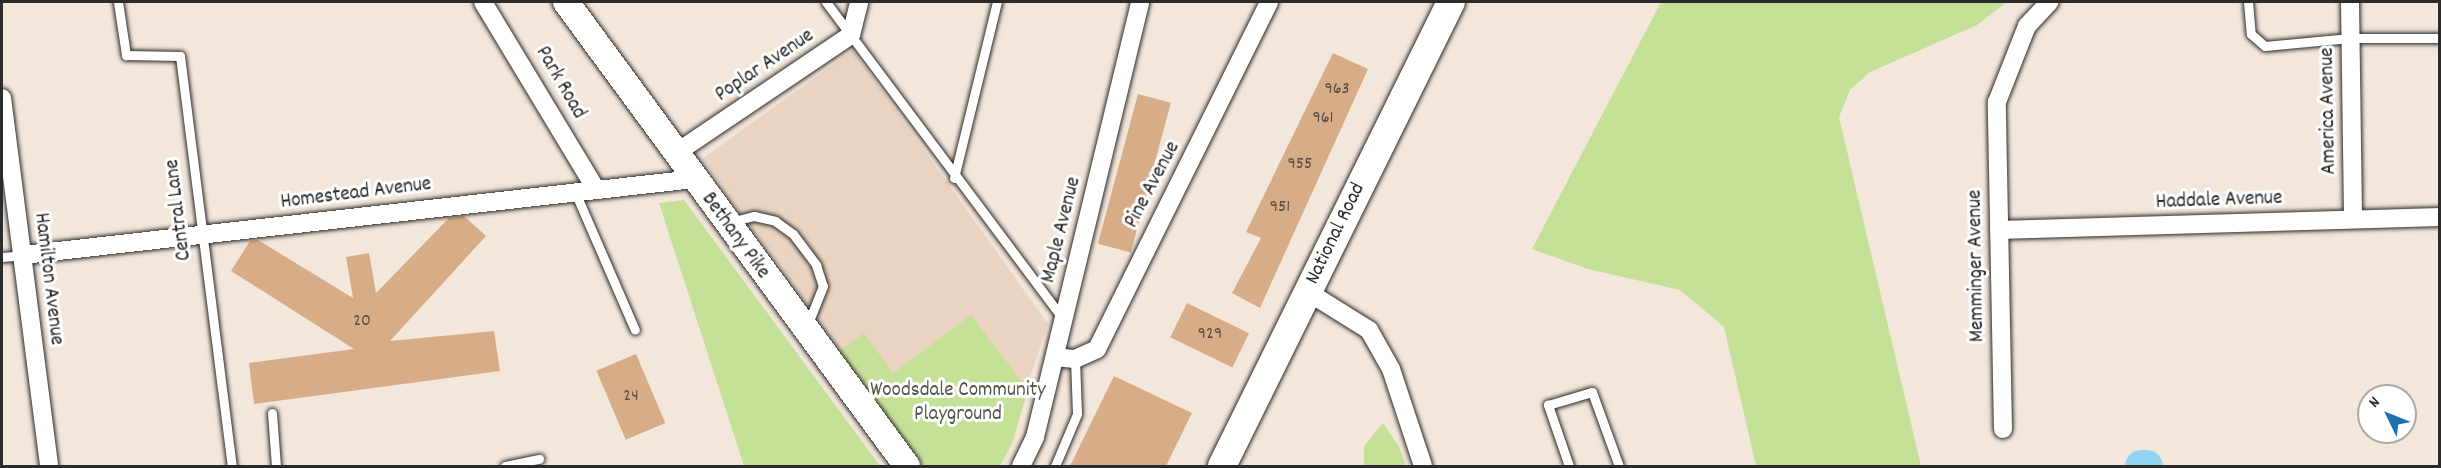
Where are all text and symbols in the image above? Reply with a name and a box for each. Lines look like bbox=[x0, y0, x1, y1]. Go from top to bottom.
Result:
street label: Poplar Avenue bbox=[711, 24, 819, 108]
street label: Park Road bbox=[529, 42, 591, 124]
street label: America Avenue bbox=[2315, 47, 2343, 175]
house number: 963 bbox=[1324, 79, 1350, 101]
house number: 961 bbox=[1312, 108, 1334, 130]
street label: Pine Avenue bbox=[1120, 137, 1186, 233]
house number: 955 bbox=[1288, 154, 1312, 176]
street label: Central Lane bbox=[160, 158, 198, 262]
street label: Homestead Avenue bbox=[279, 172, 433, 216]
street label: Maple Avenue bbox=[1037, 174, 1087, 286]
street label: National Road bbox=[1301, 179, 1371, 289]
street label: Haddale Avenue bbox=[2155, 186, 2283, 216]
street label: Bethany Pike bbox=[695, 188, 775, 284]
street label: Memminger Avenue bbox=[1963, 190, 1991, 342]
house number: 951 bbox=[1270, 197, 1290, 219]
street label: Hamilton Avenue bbox=[27, 211, 69, 347]
house number: 20 bbox=[353, 311, 371, 333]
house number: 929 bbox=[1198, 324, 1222, 346]
park label: Woodsdale Community Playground bbox=[870, 378, 1046, 428]
north arrow bbox=[2357, 384, 2417, 444]
house number: 24 bbox=[623, 386, 639, 408]
text: N bbox=[2364, 392, 2386, 413]

